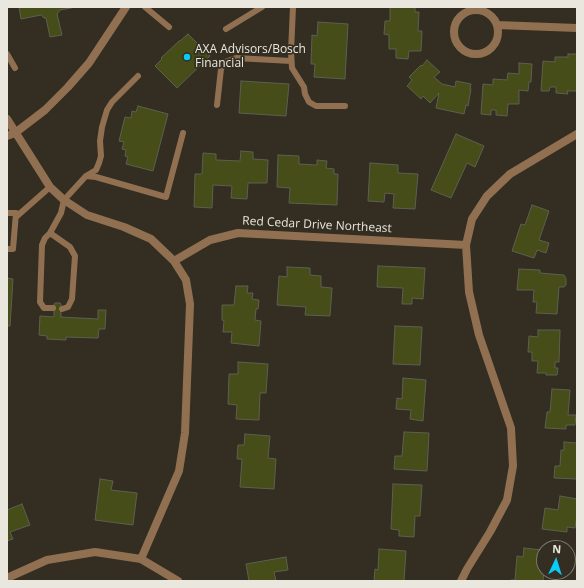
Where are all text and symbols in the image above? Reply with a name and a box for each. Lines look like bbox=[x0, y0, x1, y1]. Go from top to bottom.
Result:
place label: AXA Advisors/Bosch Financial bbox=[195, 43, 306, 71]
marker: AXA Advisors/Bosch Financial bbox=[182, 52, 192, 62]
street label: Red Cedar Drive Northeast bbox=[242, 214, 392, 236]
north arrow bbox=[536, 540, 576, 580]
text: N bbox=[552, 541, 562, 556]

